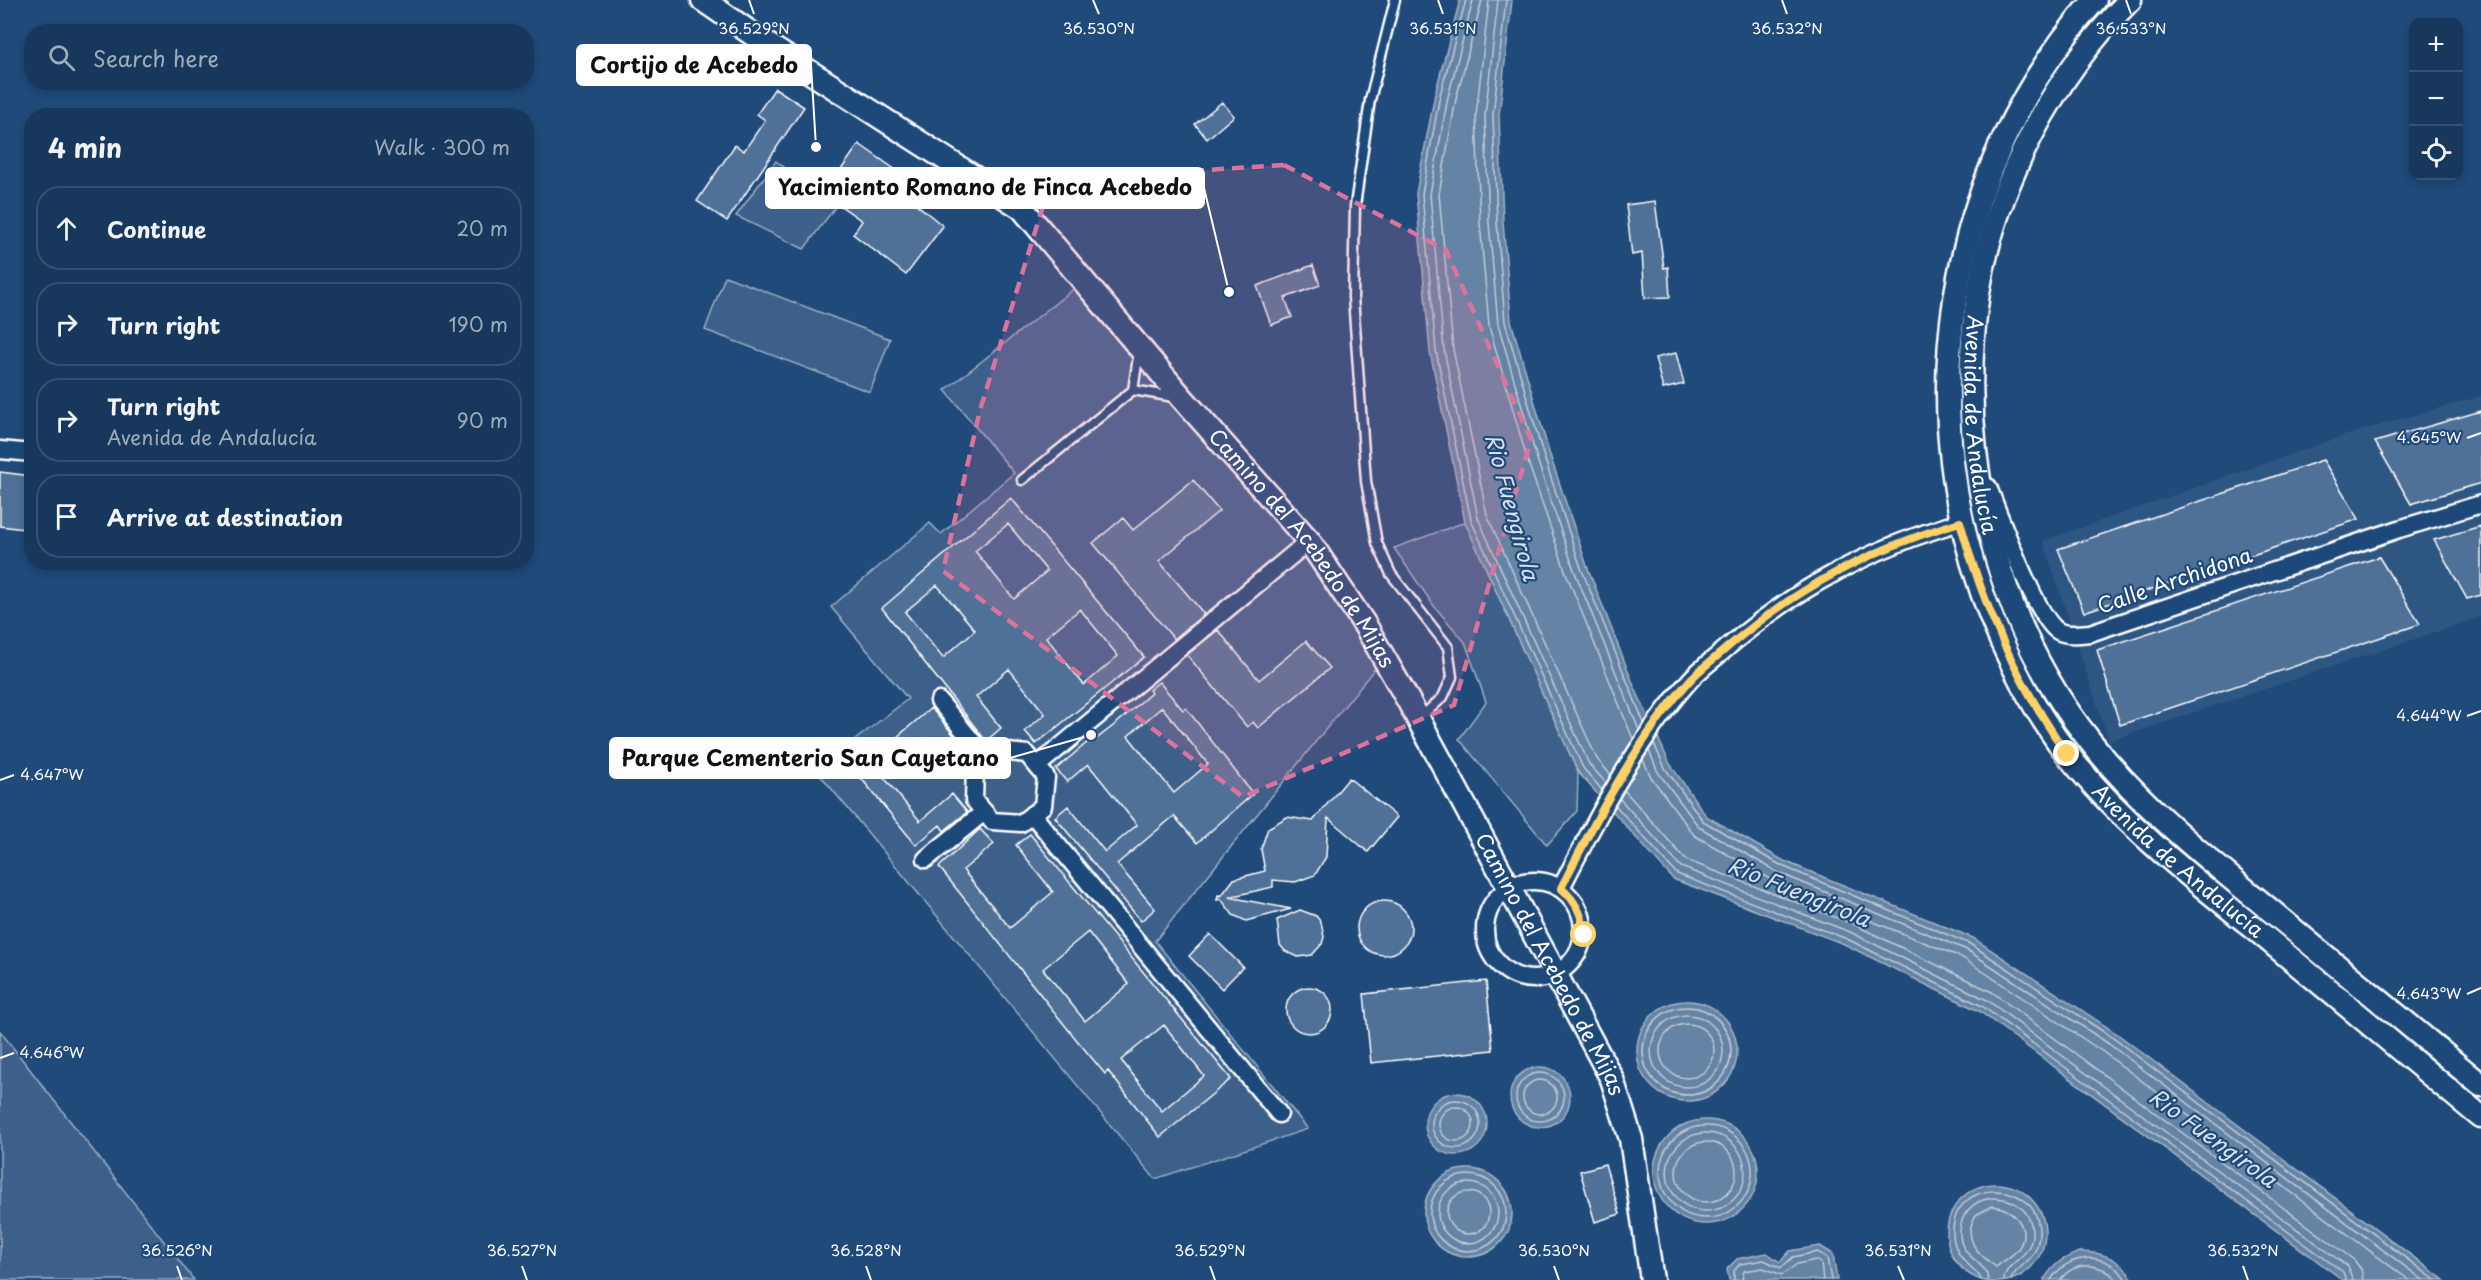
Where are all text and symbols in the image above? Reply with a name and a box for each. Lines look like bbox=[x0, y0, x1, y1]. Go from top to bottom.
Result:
text: 36.529°N bbox=[718, 16, 790, 39]
text: 36.530°N bbox=[1063, 16, 1135, 39]
text: 36.531°N bbox=[1409, 16, 1477, 39]
text: 36.532°N bbox=[1751, 16, 1823, 39]
text: 36.533°N bbox=[2096, 16, 2166, 39]
map controls bbox=[2409, 18, 2463, 180]
button: + bbox=[2409, 18, 2463, 72]
search box bbox=[24, 24, 534, 90]
icon: search bbox=[45, 41, 78, 74]
text: Search here bbox=[93, 41, 219, 74]
callout: Cortijo de Acebedo bbox=[577, 45, 811, 85]
text: Cortijo de Acebedo bbox=[590, 47, 798, 80]
button: − bbox=[2409, 72, 2463, 126]
button: locate bbox=[2409, 126, 2463, 180]
text: 4 min bbox=[48, 128, 122, 167]
text: Walk · 300 m bbox=[374, 132, 510, 162]
callout: Yacimiento Romano de Finca Acebedo bbox=[766, 168, 1204, 208]
text: Yacimiento Romano de Finca Acebedo bbox=[778, 169, 1192, 202]
icon: ahead bbox=[50, 212, 83, 245]
text: Continue bbox=[107, 212, 206, 245]
text: 20 m bbox=[456, 213, 508, 243]
icon: right bbox=[50, 308, 83, 341]
text: Turn right bbox=[107, 308, 220, 341]
text: 190 m bbox=[449, 309, 508, 339]
street label: Avenida de Andalucía bbox=[1957, 314, 2008, 538]
text: Turn right bbox=[107, 389, 220, 422]
icon: right bbox=[50, 404, 83, 437]
text: 90 m bbox=[457, 405, 508, 435]
street label: Camino del Acebedo de Mijas bbox=[1202, 420, 1404, 673]
text: Avenida de Andalucía bbox=[107, 422, 317, 452]
text: 4.645°W bbox=[2397, 425, 2462, 448]
water label: Rio Fuengirola bbox=[1478, 429, 1549, 585]
icon: arrive bbox=[50, 500, 83, 533]
text: Arrive at destination bbox=[107, 500, 343, 533]
street label: Calle Archidona bbox=[2092, 538, 2256, 621]
text: 4.644°W bbox=[2396, 703, 2462, 726]
callout: Parque Cementerio San Cayetano bbox=[610, 738, 1010, 778]
text: Parque Cementerio San Cayetano bbox=[621, 740, 999, 773]
route end bbox=[2053, 740, 2079, 766]
text: 4.647°W bbox=[20, 762, 84, 785]
street label: Avenida de Andalucía bbox=[2086, 776, 2273, 945]
street label: Camino del Acebedo de Mijas bbox=[1468, 827, 1634, 1099]
water label: Rio Fuengirola bbox=[1723, 847, 1877, 935]
route start bbox=[1570, 921, 1596, 947]
text: 4.643°W bbox=[2397, 981, 2462, 1004]
text: 4.646°W bbox=[19, 1040, 85, 1063]
water label: Rio Fuengirola bbox=[2143, 1079, 2286, 1195]
text: 36.526°N bbox=[141, 1238, 213, 1261]
text: 36.527°N bbox=[487, 1238, 557, 1261]
text: 36.528°N bbox=[830, 1238, 902, 1261]
text: 36.529°N bbox=[1174, 1238, 1246, 1261]
text: 36.530°N bbox=[1518, 1238, 1590, 1261]
text: 36.531°N bbox=[1864, 1238, 1932, 1261]
text: 36.532°N bbox=[2207, 1238, 2279, 1261]

